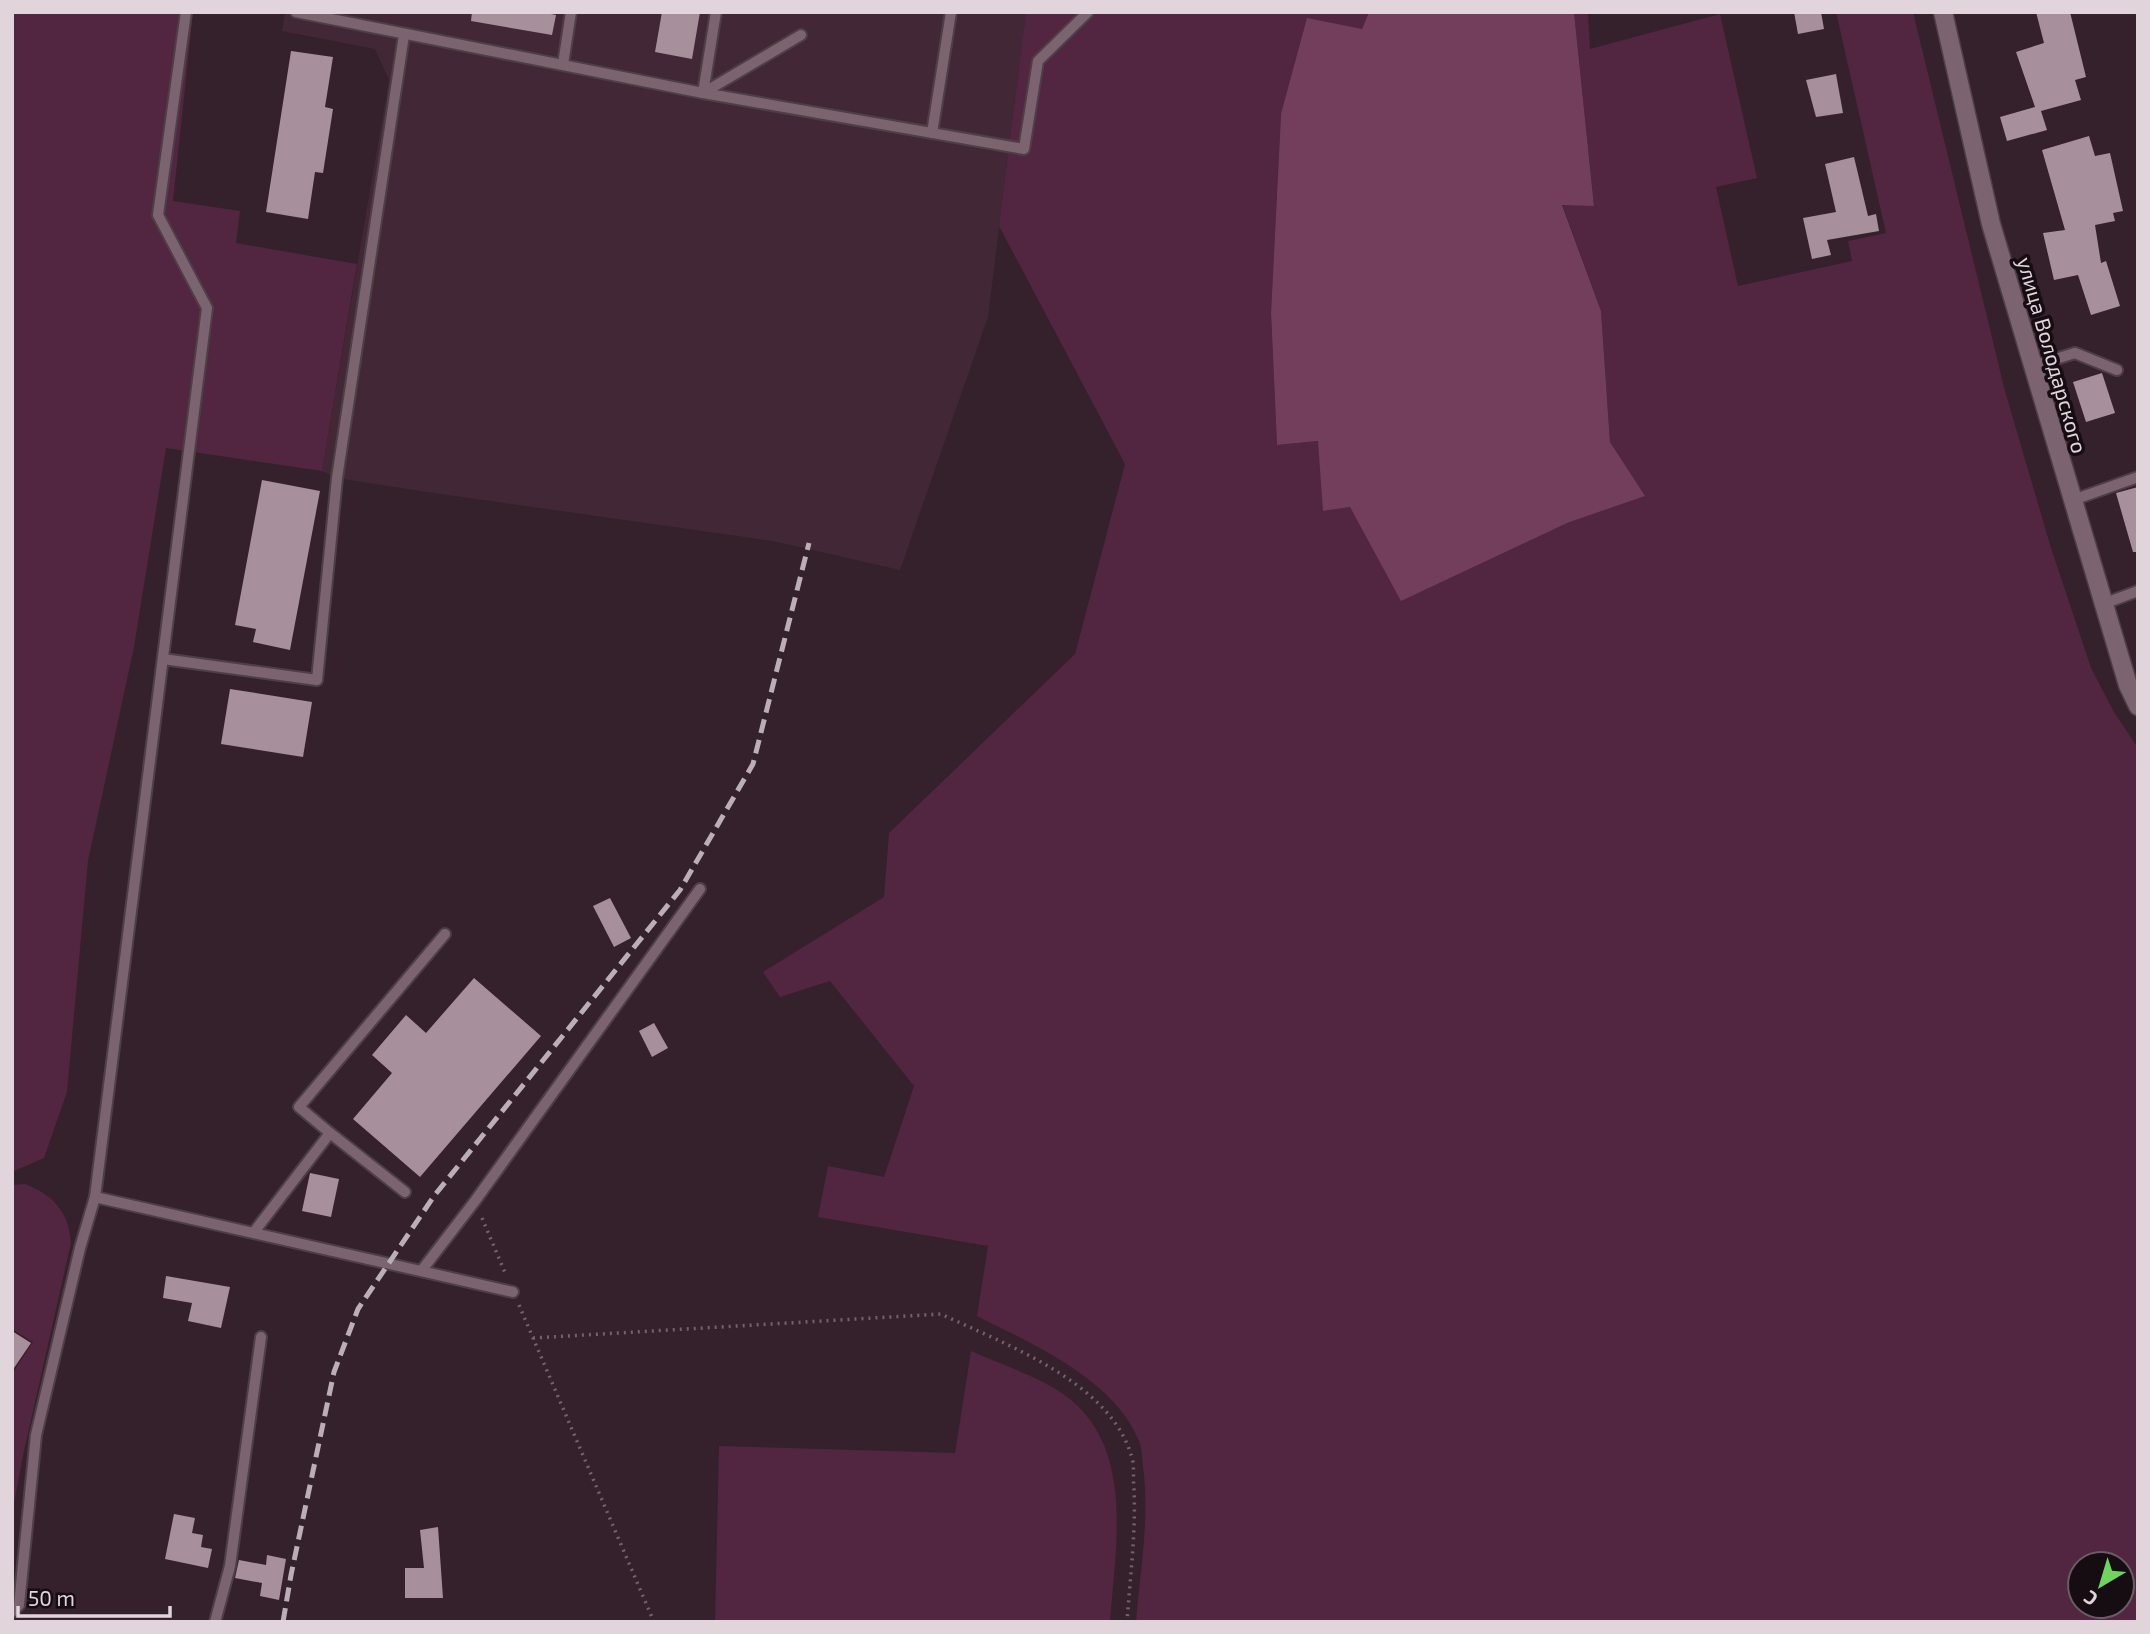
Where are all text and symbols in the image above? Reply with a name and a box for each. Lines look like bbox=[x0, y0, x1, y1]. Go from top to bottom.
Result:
street label: улица Володарского bbox=[2012, 254, 2093, 456]
north arrow bbox=[2066, 1550, 2136, 1620]
scale bar bbox=[18, 1574, 170, 1618]
text: 50 m bbox=[28, 1585, 75, 1610]
text: С bbox=[2079, 1586, 2102, 1611]

